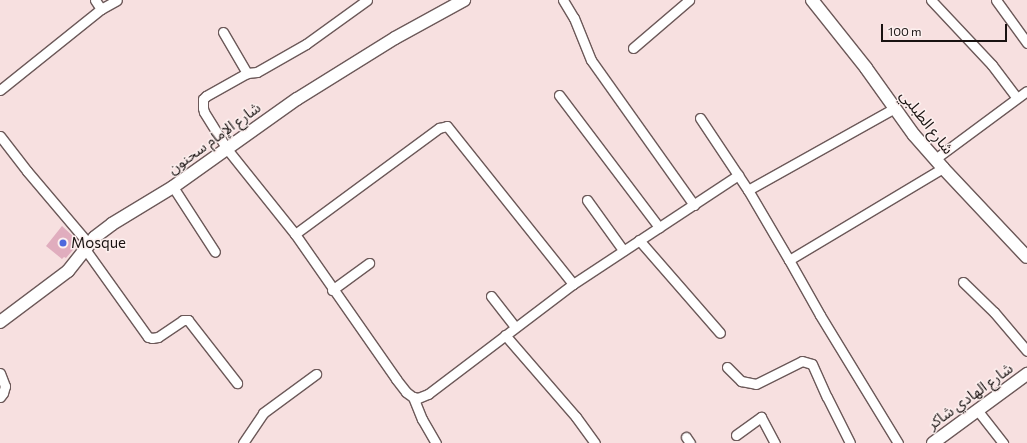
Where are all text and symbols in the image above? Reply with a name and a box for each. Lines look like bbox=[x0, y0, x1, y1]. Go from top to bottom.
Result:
scale bar bbox=[883, 16, 1009, 42]
text: 100 m bbox=[888, 24, 922, 38]
street label: شارع الطبلبي bbox=[896, 86, 958, 158]
street label: شارع الإمام سحنون bbox=[164, 98, 264, 178]
place label: Mosque bbox=[71, 234, 126, 252]
marker: Mosque bbox=[58, 238, 68, 248]
street label: شارع الهادي شاكر bbox=[924, 359, 1016, 433]

